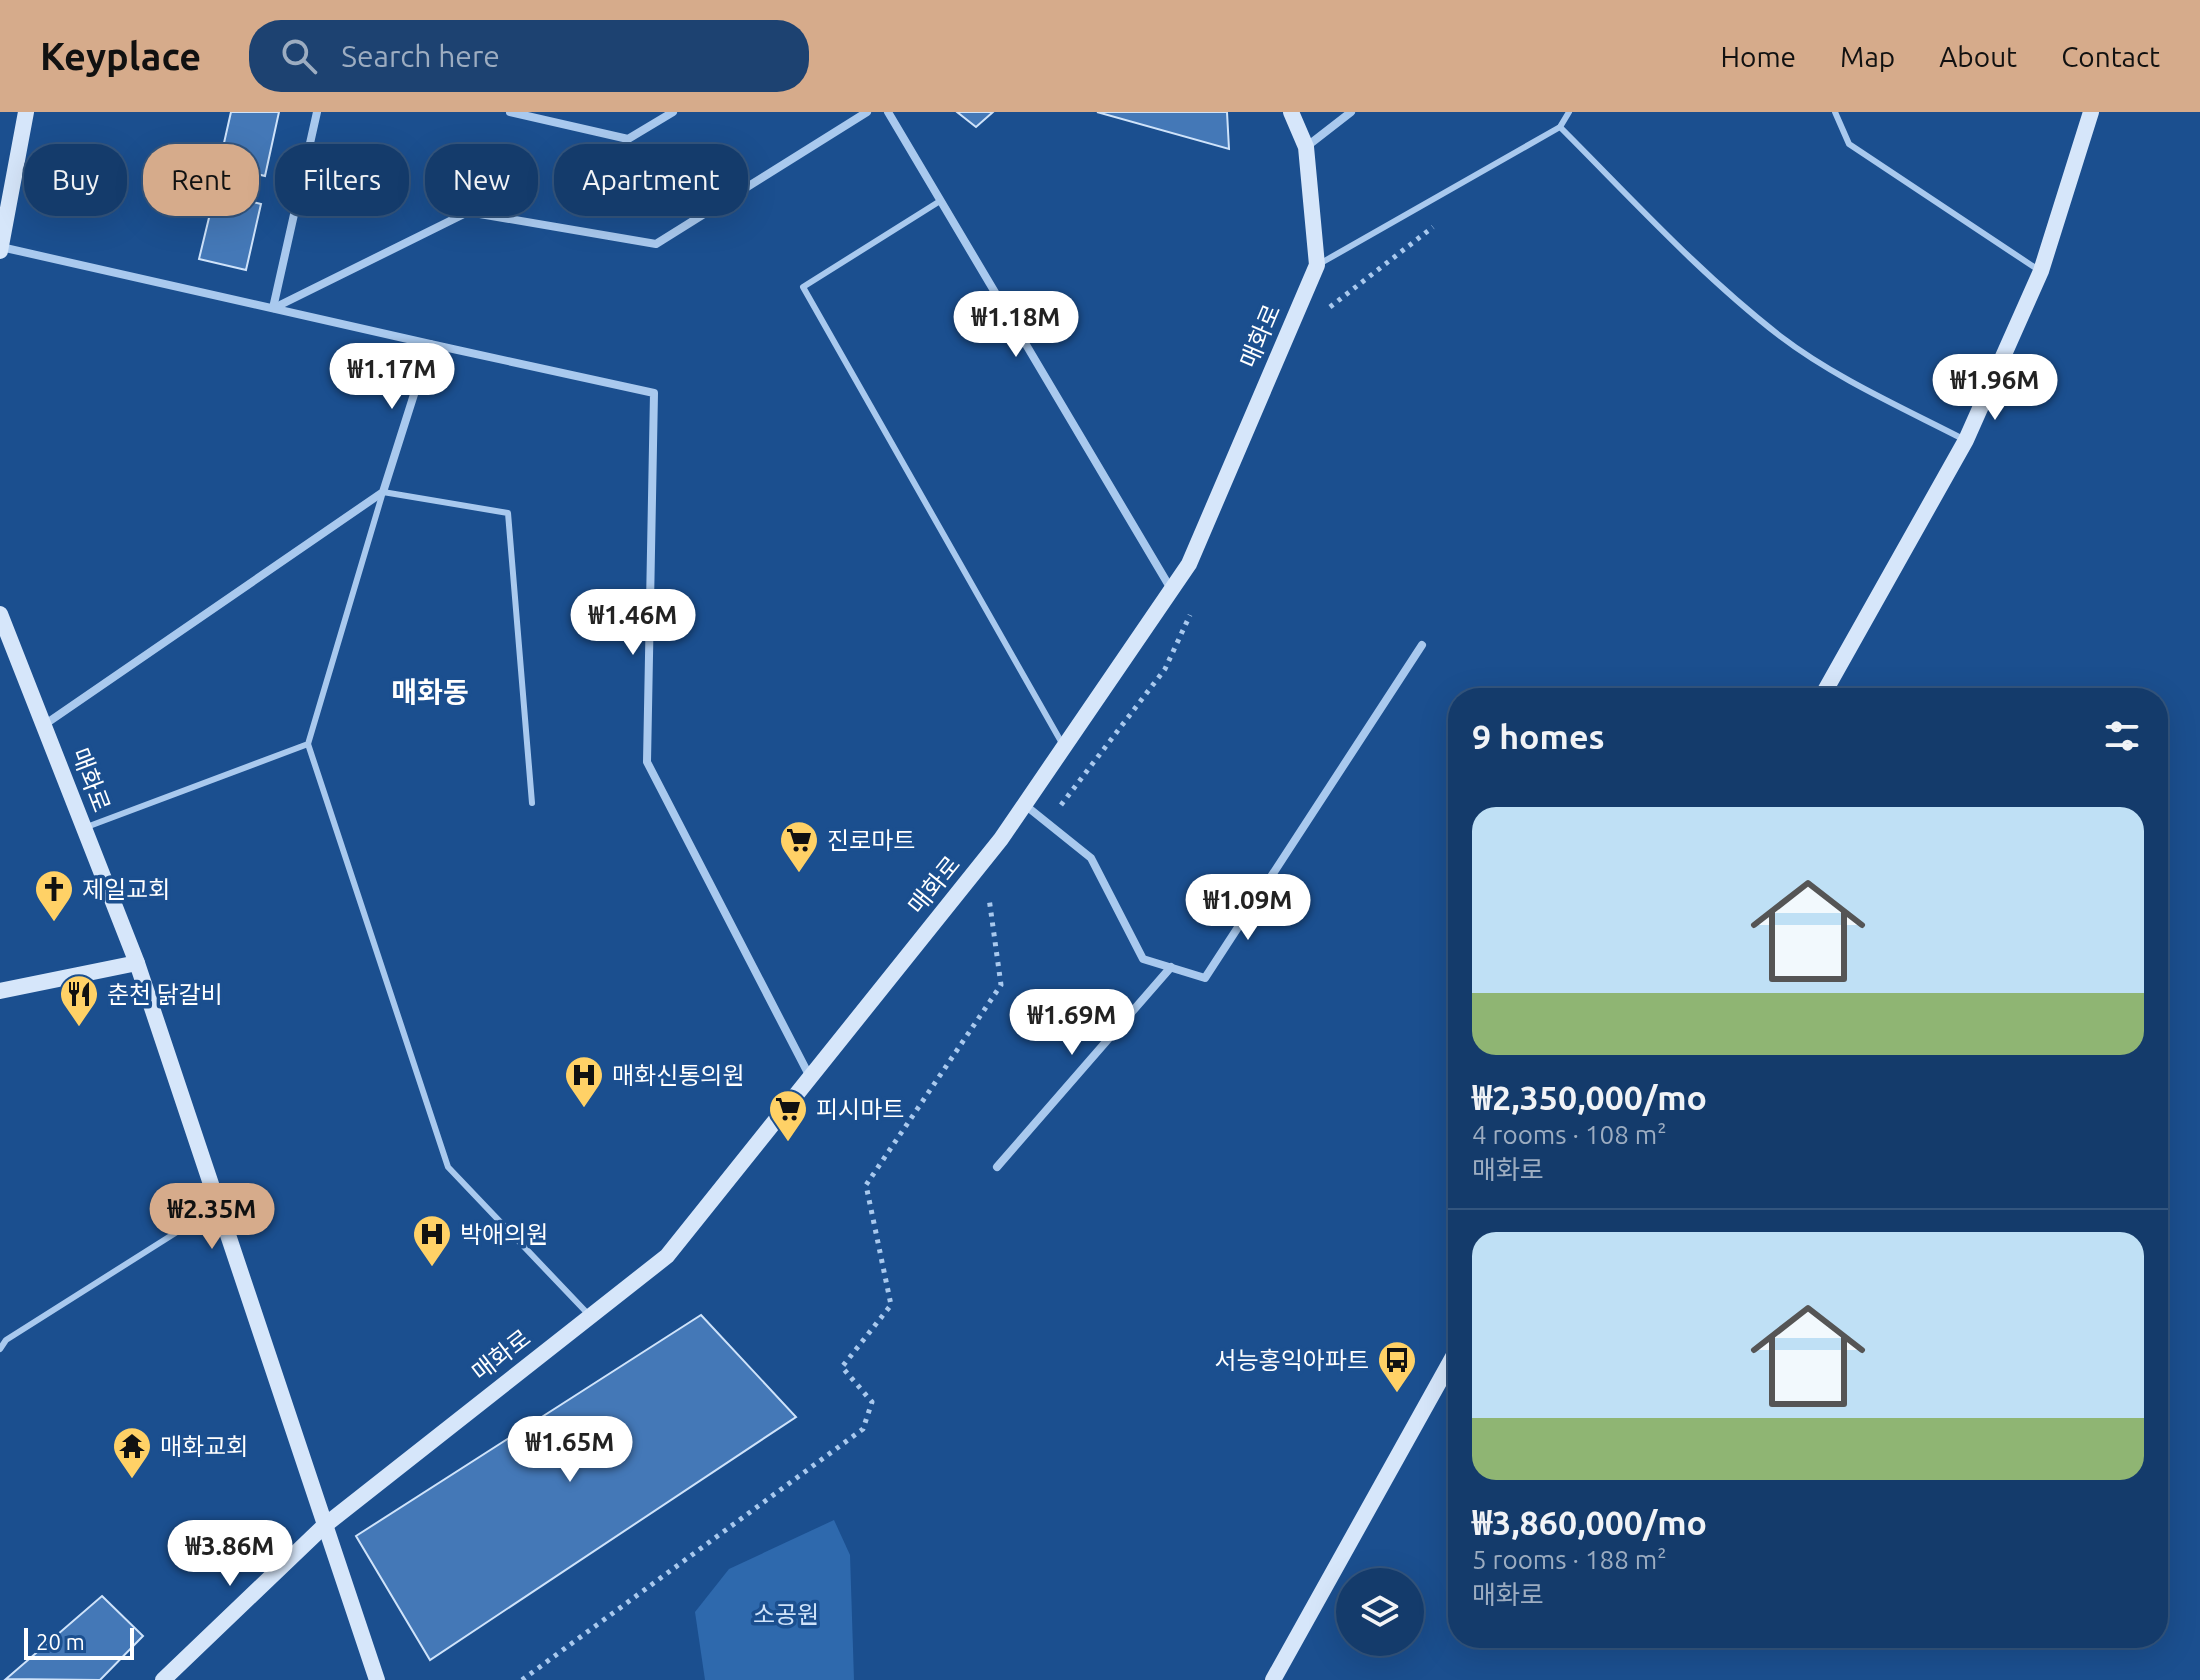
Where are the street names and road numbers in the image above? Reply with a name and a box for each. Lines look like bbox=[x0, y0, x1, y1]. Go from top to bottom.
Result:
street label: 매화로 bbox=[1235, 300, 1285, 372]
street label: 매화로 bbox=[67, 744, 115, 816]
street label: 매화로 bbox=[903, 851, 965, 919]
street label: 매화로 bbox=[467, 1324, 535, 1386]

